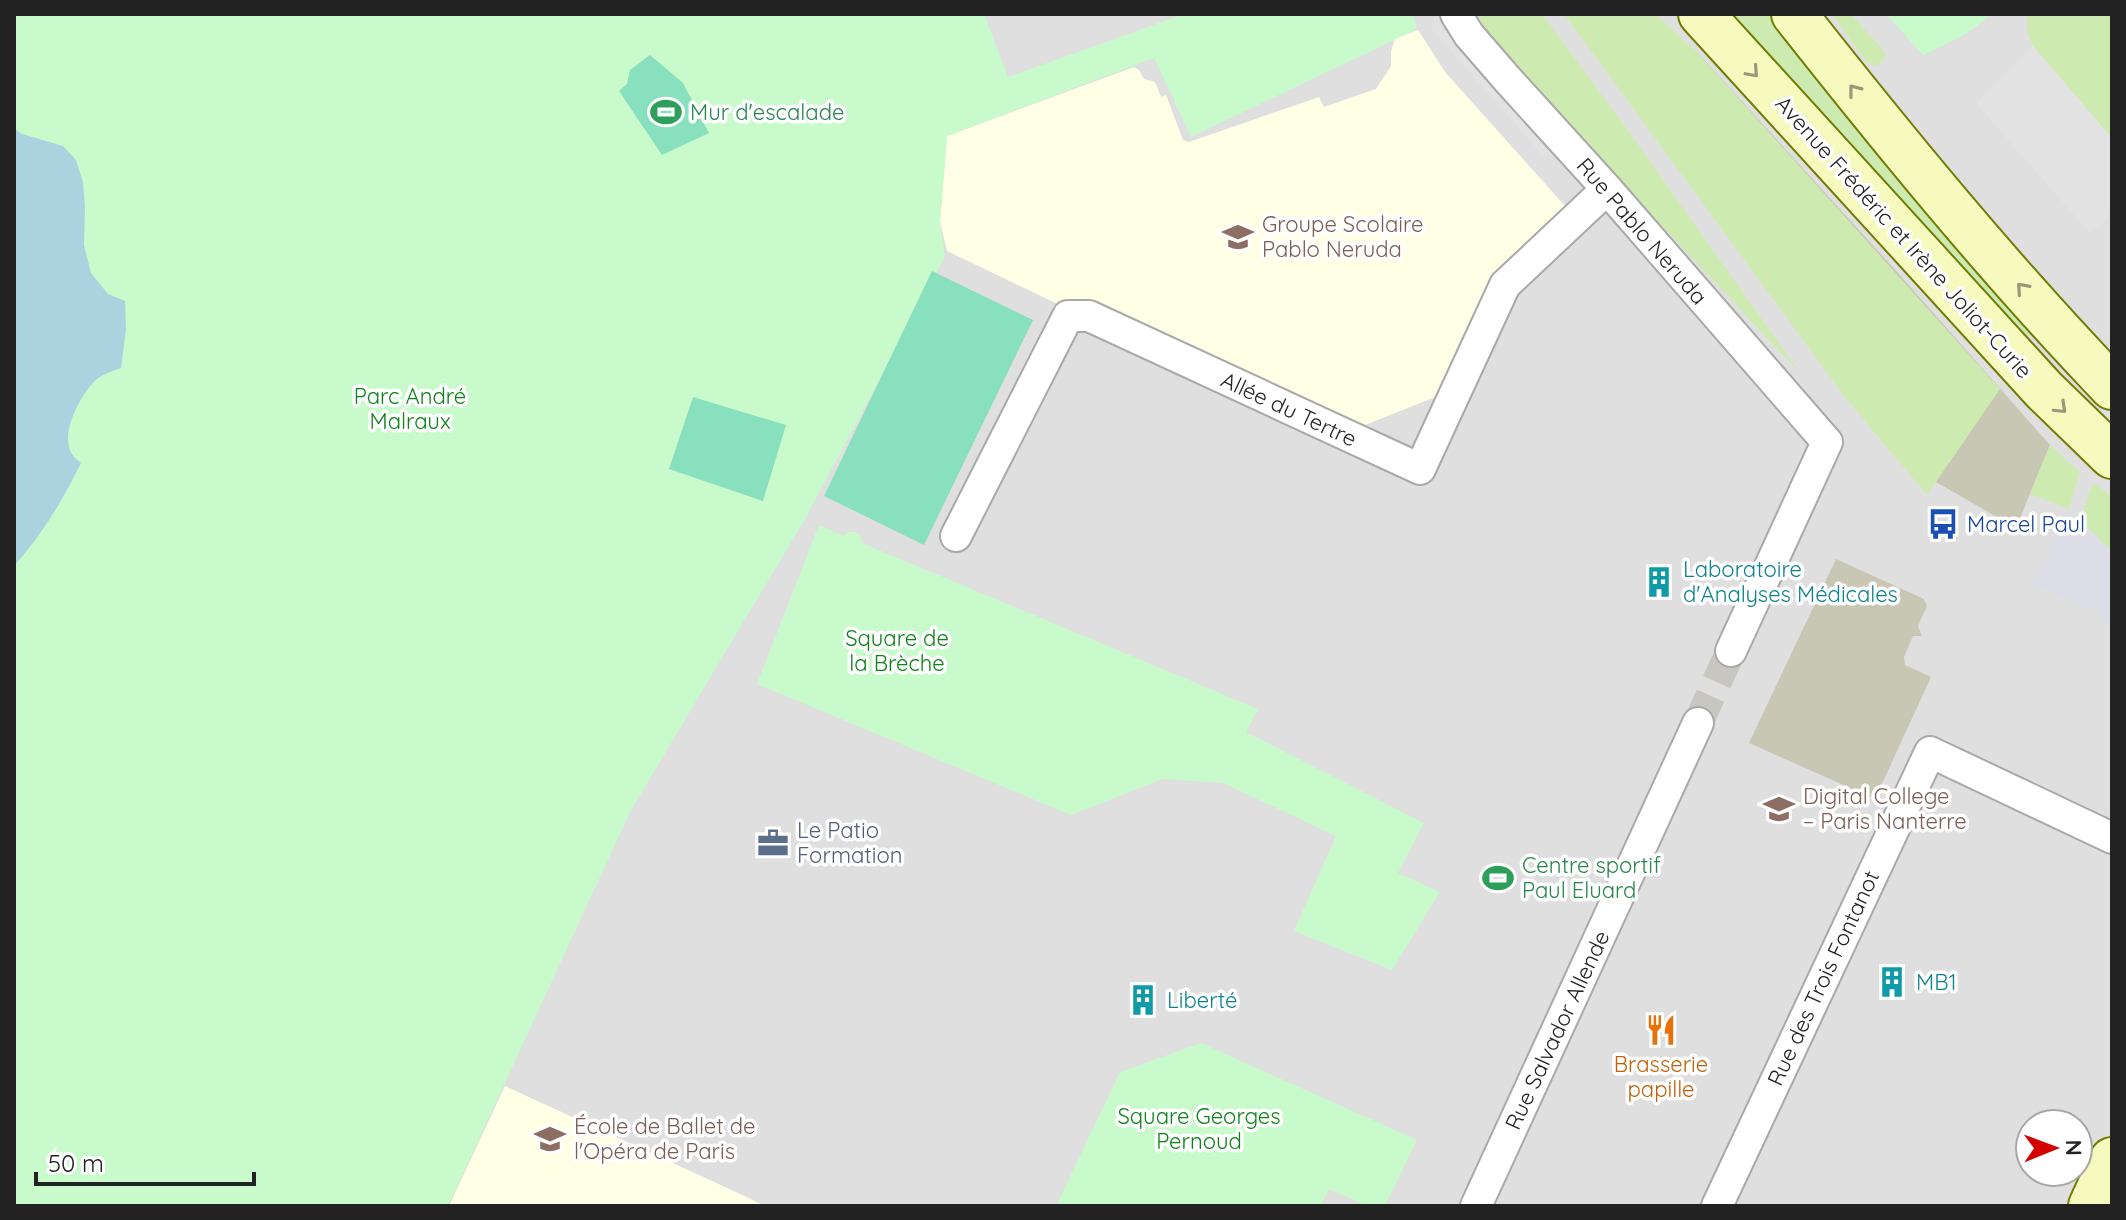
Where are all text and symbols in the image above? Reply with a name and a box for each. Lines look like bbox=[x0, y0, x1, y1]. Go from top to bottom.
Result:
one-way arrow bbox=[1744, 62, 1758, 77]
one-way arrow bbox=[1849, 85, 1864, 99]
street label: Avenue Frédéric et Irène Joliot-Curie bbox=[1770, 90, 2038, 384]
sports icon: Mur d'escalade bbox=[649, 95, 683, 129]
place label: Mur d'escalade bbox=[690, 98, 844, 126]
street label: Rue Pablo Neruda bbox=[1571, 152, 1713, 310]
place label: Groupe Scolaire Pablo Neruda bbox=[1262, 210, 1423, 263]
school or university icon: Groupe Scolaire Pablo Neruda bbox=[1221, 220, 1255, 254]
one-way arrow bbox=[2017, 283, 2032, 298]
street label: Allée du Tertre bbox=[1217, 365, 1361, 453]
park label: Parc André Malraux bbox=[354, 382, 466, 435]
one-way arrow bbox=[2052, 399, 2066, 413]
bus stop icon: Marcel Paul bbox=[1926, 507, 1960, 541]
place label: Marcel Paul bbox=[1967, 510, 2085, 538]
place label: Laboratoire d'Analyses Médicales bbox=[1683, 555, 1898, 608]
building icon: Laboratoire d'Analyses Médicales bbox=[1642, 565, 1676, 599]
park label: Square de la Brèche bbox=[845, 624, 949, 677]
place label: Digital College – Paris Nanterre bbox=[1803, 782, 1967, 835]
school or university icon: Digital College – Paris Nanterre bbox=[1762, 792, 1796, 826]
place label: Le Patio Formation bbox=[797, 816, 902, 869]
office icon: Le Patio Formation bbox=[756, 826, 790, 860]
place label: Centre sportif Paul Eluard bbox=[1522, 851, 1661, 904]
sports icon: Centre sportif Paul Eluard bbox=[1481, 861, 1515, 895]
street label: Rue des Trois Fontanot bbox=[1761, 866, 1885, 1090]
street label: Rue Salvador Allende bbox=[1499, 926, 1615, 1134]
building icon: MB1 bbox=[1875, 965, 1909, 999]
place label: MB1 bbox=[1916, 968, 1957, 996]
building icon: Liberté bbox=[1126, 983, 1160, 1017]
place label: Liberté bbox=[1167, 986, 1237, 1014]
restaurant icon: Brasserie papille bbox=[1644, 1013, 1678, 1047]
place label: Brasserie papille bbox=[1614, 1050, 1708, 1103]
park label: Square Georges Pernoud bbox=[1117, 1102, 1281, 1155]
north arrow bbox=[2014, 1108, 2094, 1188]
place label: École de Ballet de l'Opéra de Paris bbox=[574, 1112, 755, 1165]
school or university icon: École de Ballet de l'Opéra de Paris bbox=[533, 1122, 567, 1156]
scale bar bbox=[36, 1136, 254, 1186]
text: N bbox=[2060, 1139, 2088, 1156]
text: 50 m bbox=[48, 1148, 104, 1178]

